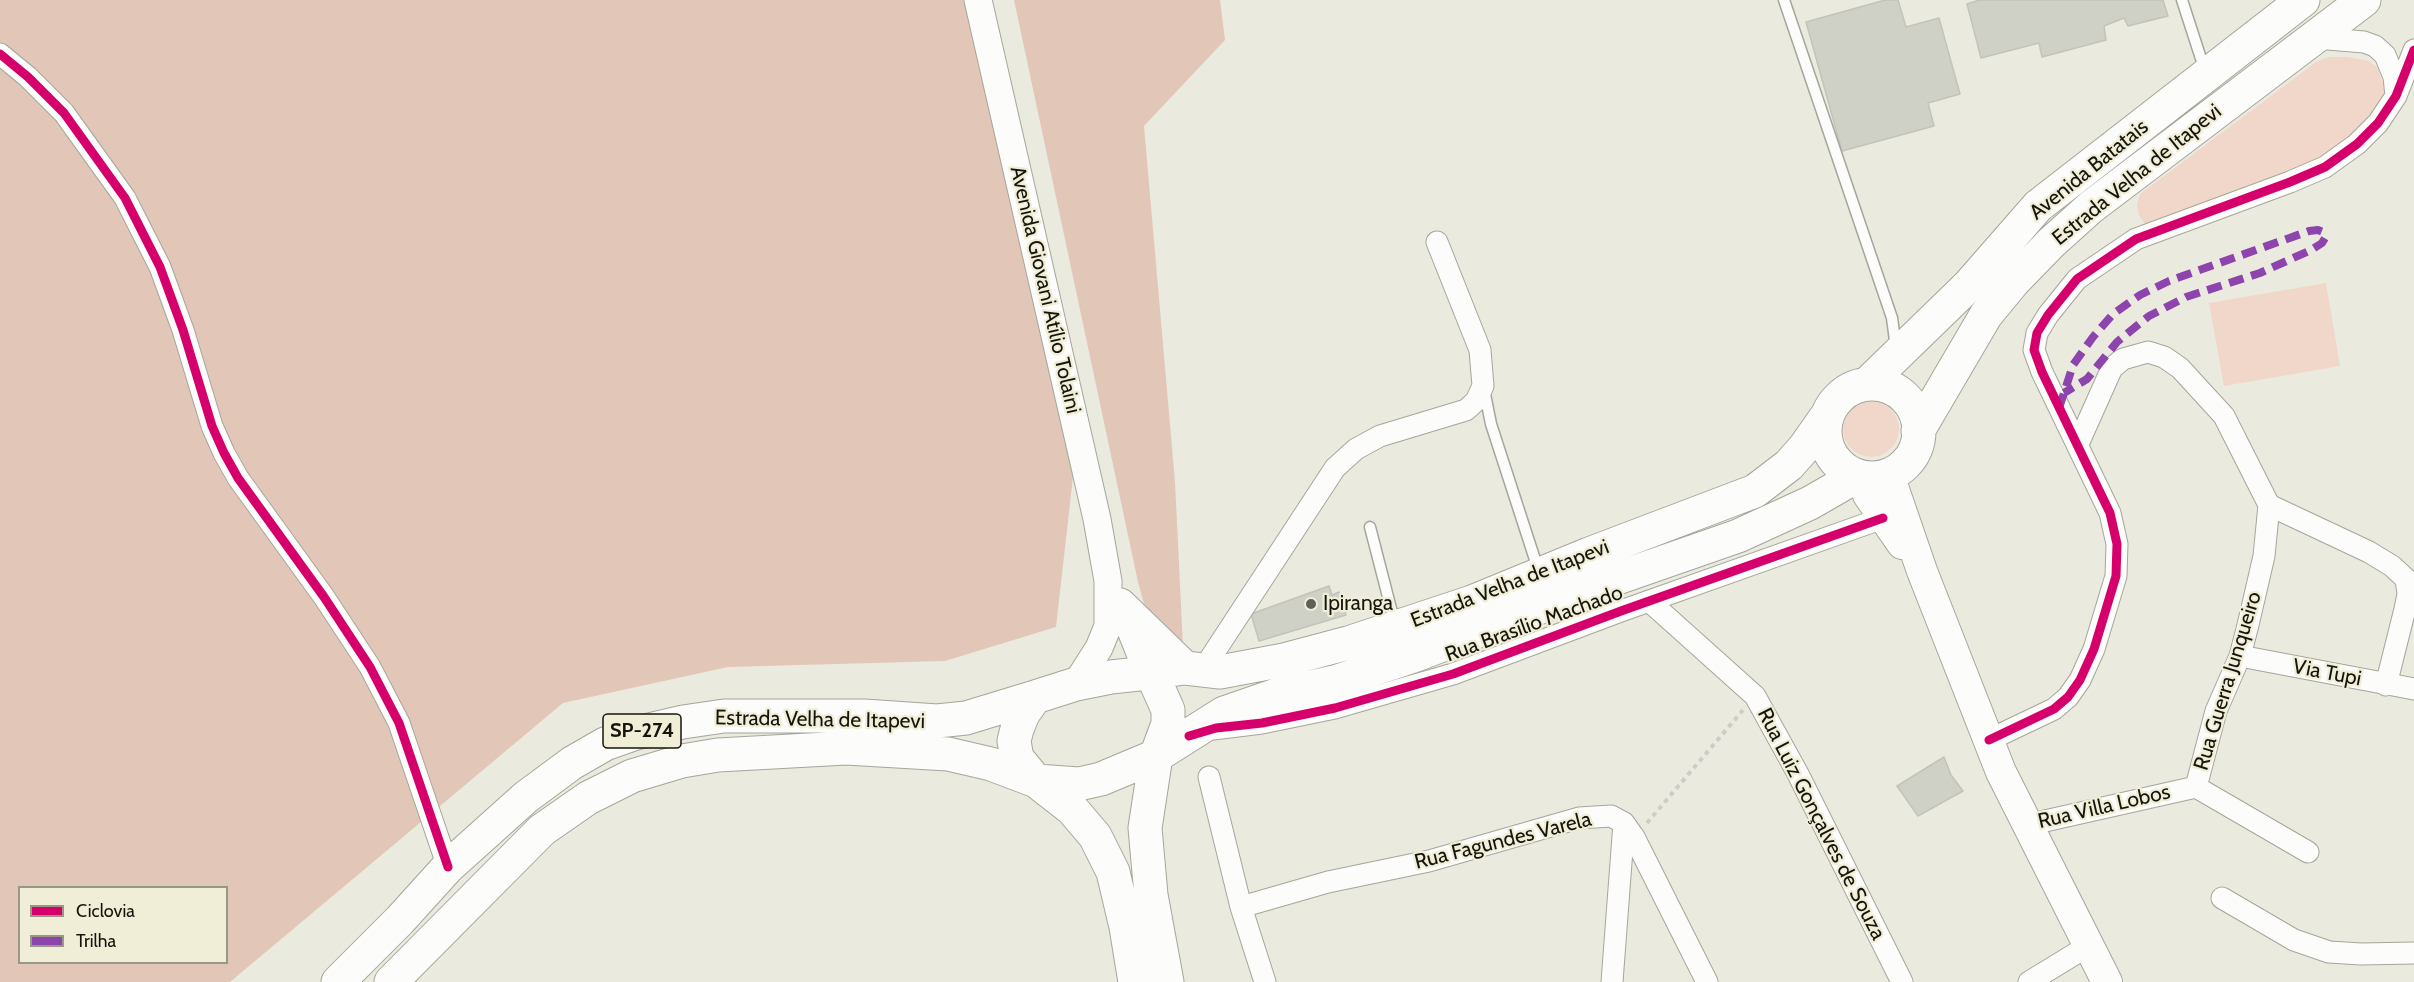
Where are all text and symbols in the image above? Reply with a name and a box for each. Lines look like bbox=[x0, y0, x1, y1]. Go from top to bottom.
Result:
street label: Estrada Velha de Itapevi bbox=[2047, 99, 2227, 251]
street label: Avenida Batatais bbox=[2025, 114, 2153, 226]
street label: Avenida Giovani Atílio Tolaini bbox=[1004, 164, 1086, 416]
street label: Estrada Velha de Itapevi bbox=[1407, 535, 1613, 633]
street label: Rua Brasílio Machado bbox=[1442, 580, 1626, 668]
street label: Rua Guerra Junqueiro bbox=[2189, 589, 2267, 773]
place label: Ipiranga bbox=[1323, 591, 1393, 617]
marker: Ipiranga bbox=[1304, 597, 1318, 611]
street label: Via Tupi bbox=[2290, 654, 2364, 692]
street label: Rua Luiz Gonçalves de Souza bbox=[1752, 704, 1890, 944]
street label: Estrada Velha de Itapevi bbox=[715, 706, 925, 734]
road number: SP-274 bbox=[603, 714, 681, 748]
street label: Rua Villa Lobos bbox=[2035, 780, 2173, 834]
street label: Rua Fagundes Varela bbox=[1412, 807, 1594, 875]
legend bbox=[18, 886, 228, 964]
text: Ciclovia bbox=[76, 900, 135, 922]
text: Trilha bbox=[76, 930, 116, 952]

